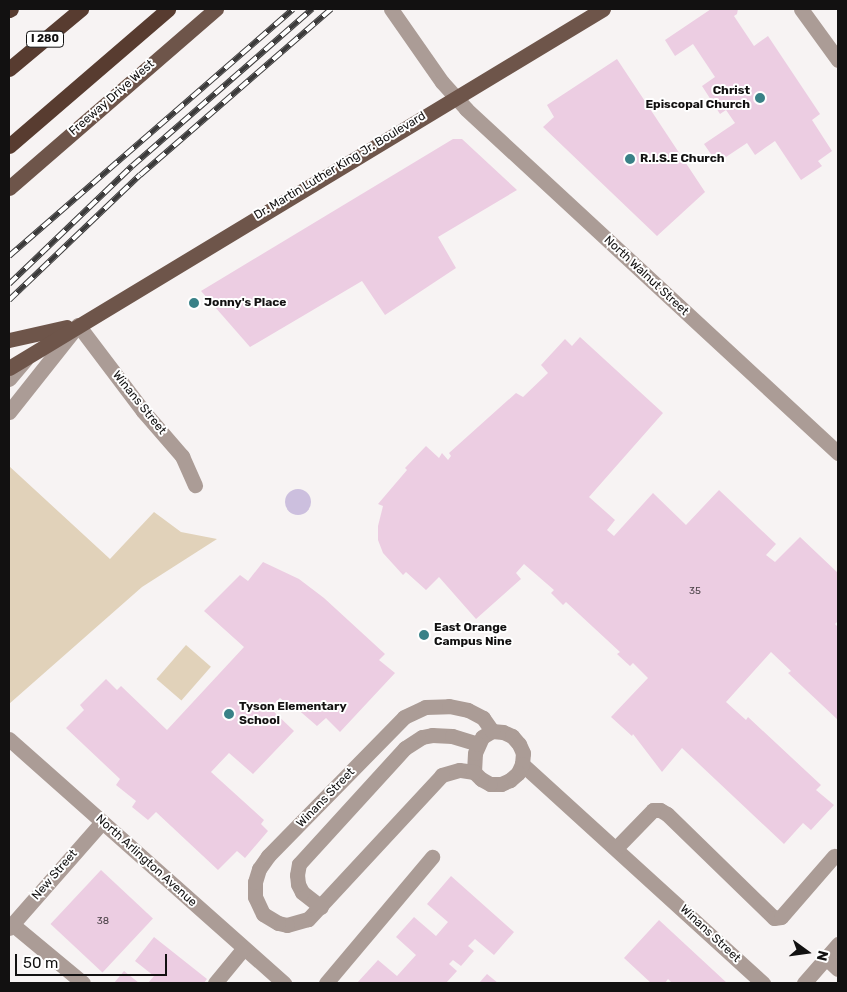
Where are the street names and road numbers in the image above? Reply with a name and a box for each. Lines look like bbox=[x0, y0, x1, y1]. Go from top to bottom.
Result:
road number: I 280 bbox=[25, 30, 65, 48]
street label: Freeway Drive West bbox=[66, 57, 158, 139]
street label: Dr. Martin Luther King Jr. Boulevard bbox=[252, 109, 428, 223]
street label: North Walnut Street bbox=[601, 233, 691, 319]
street label: Winans Street bbox=[109, 368, 169, 438]
street label: Winans Street bbox=[294, 765, 358, 831]
street label: North Arlington Avenue bbox=[92, 812, 200, 910]
street label: New Street bbox=[29, 847, 81, 903]
street label: Winans Street bbox=[677, 902, 743, 966]

